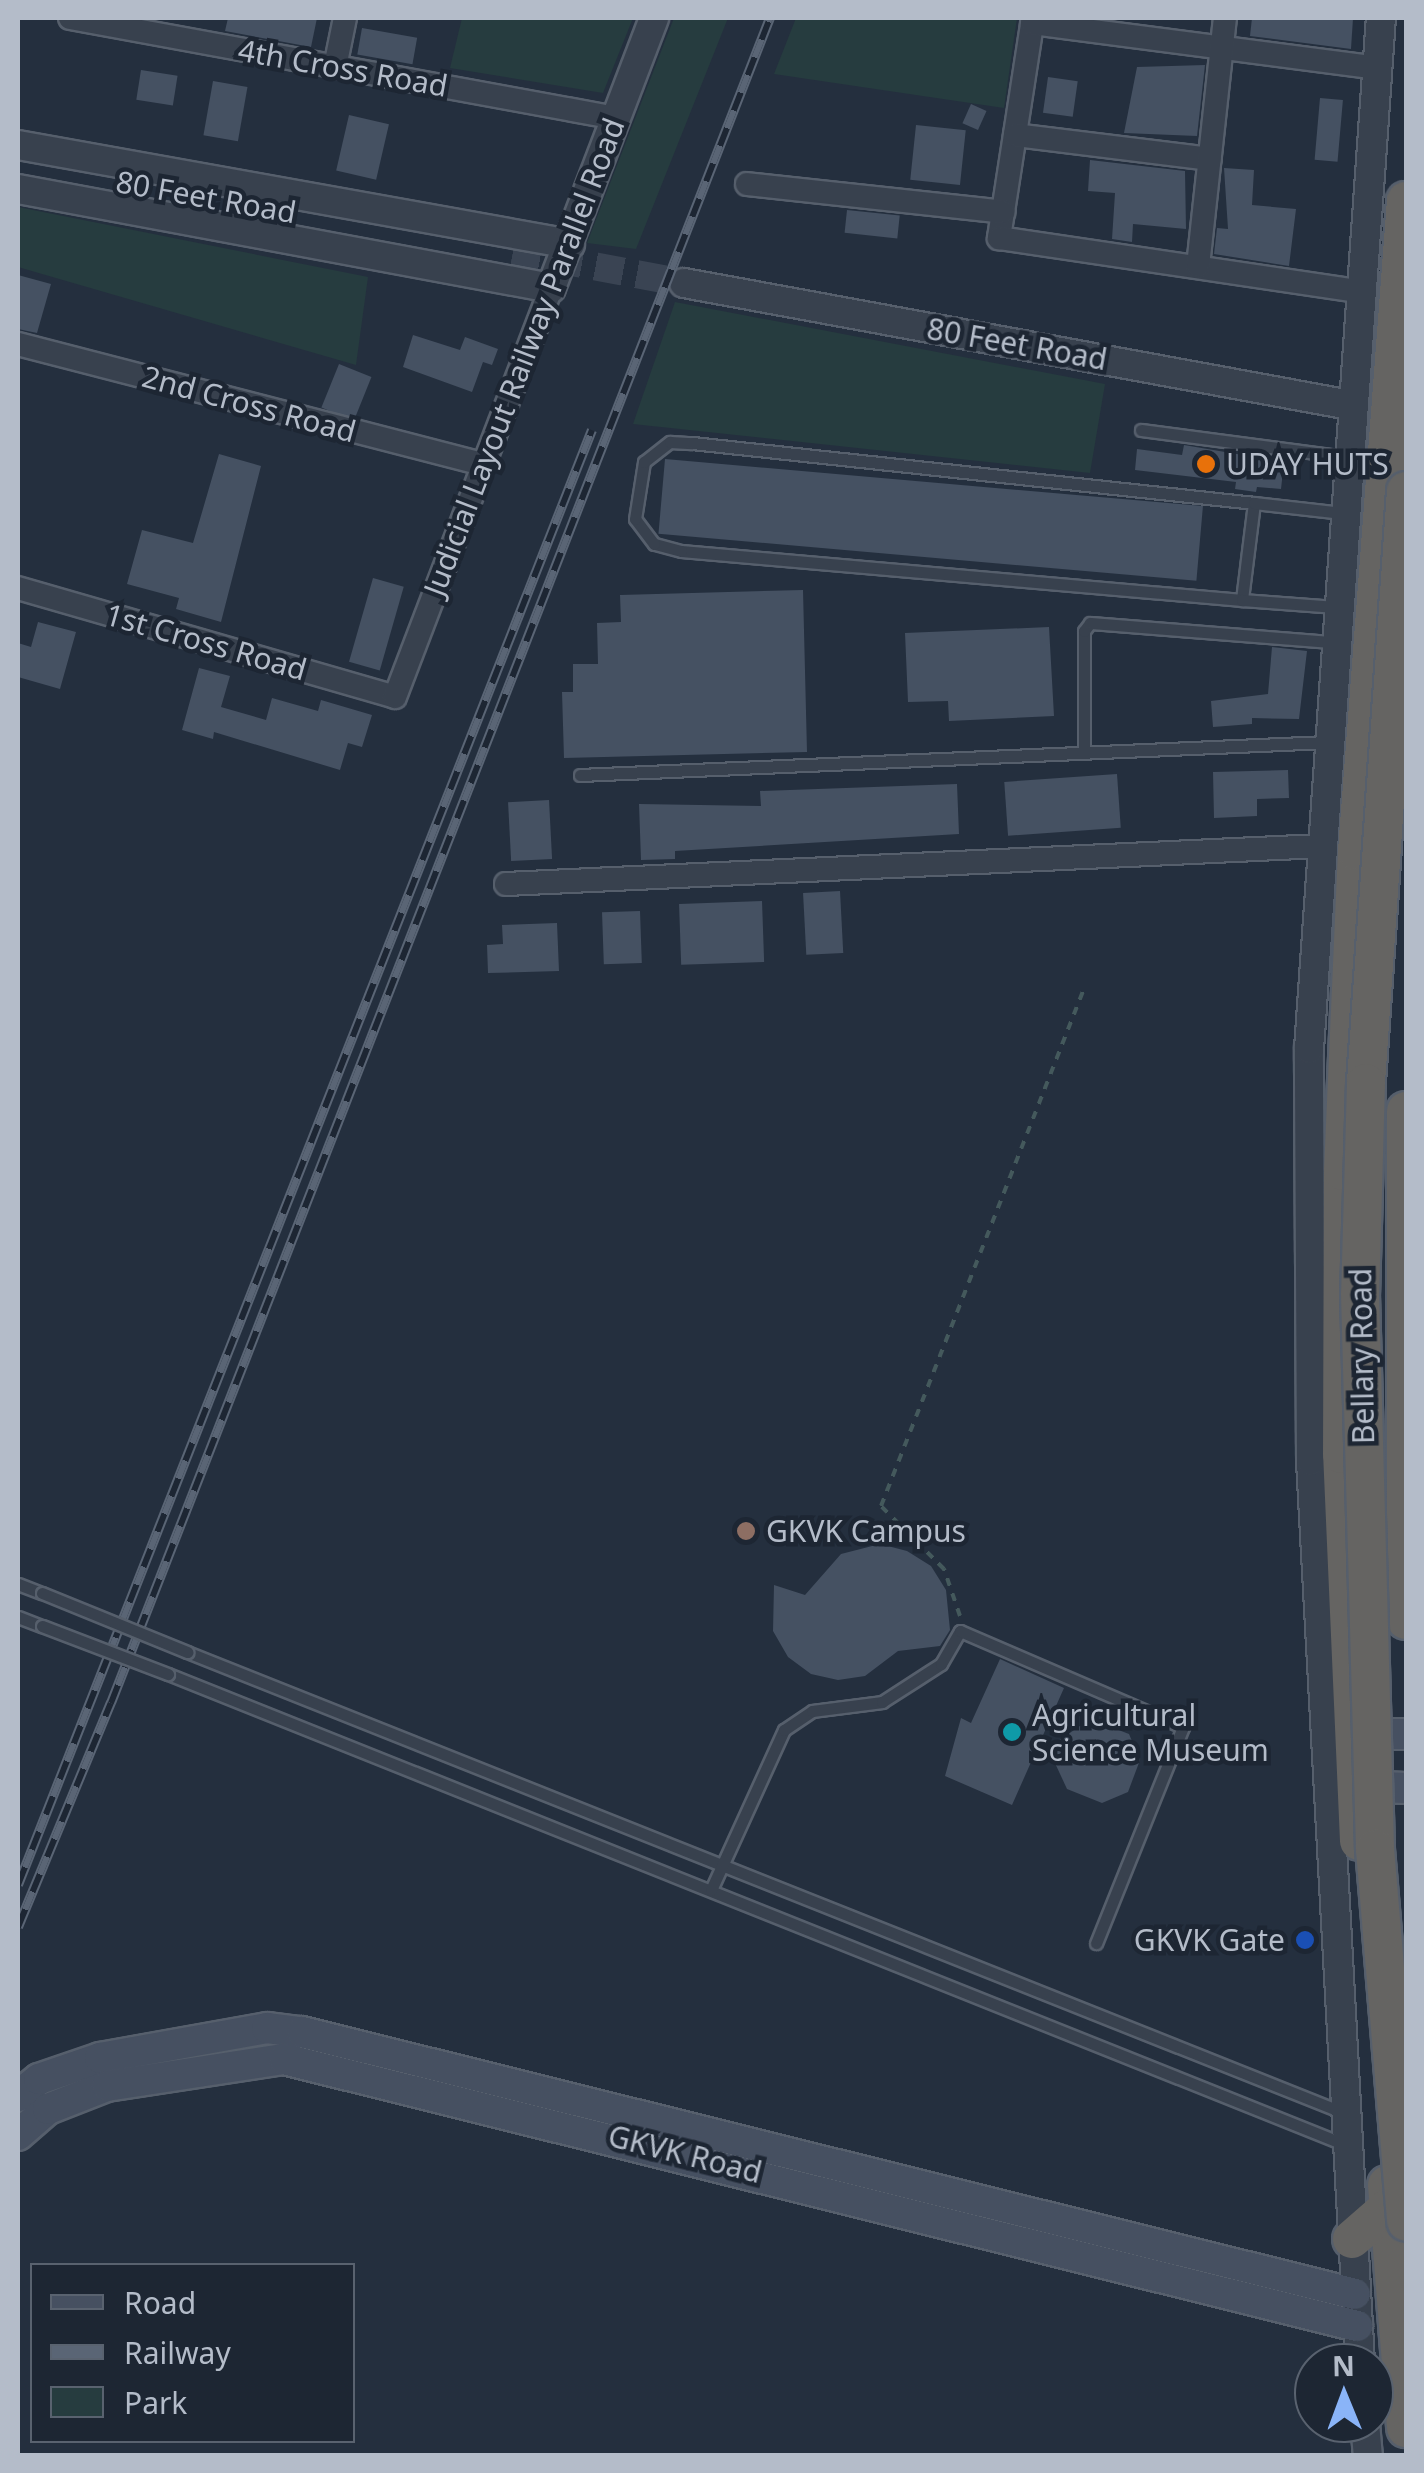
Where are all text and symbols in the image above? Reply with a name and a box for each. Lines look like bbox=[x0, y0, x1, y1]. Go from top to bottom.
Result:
street label: 4th Cross Road bbox=[236, 32, 450, 104]
street label: Judicial Layout Railway Parallel Road bbox=[416, 113, 632, 601]
street label: 80 Feet Road bbox=[113, 163, 299, 231]
street label: 80 Feet Road bbox=[924, 310, 1110, 378]
street label: 2nd Cross Road bbox=[138, 358, 360, 450]
place label: UDAY HUTS bbox=[1226, 446, 1389, 482]
marker: UDAY HUTS bbox=[1195, 453, 1217, 475]
street label: 1st Cross Road bbox=[101, 596, 311, 688]
street label: Bellary Road bbox=[1342, 1268, 1382, 1444]
place label: GKVK Campus bbox=[766, 1513, 966, 1549]
marker: GKVK Campus bbox=[735, 1520, 757, 1542]
place label: Agricultural Science Museum bbox=[1032, 1697, 1269, 1768]
marker: Agricultural Science Museum bbox=[1001, 1721, 1023, 1743]
place label: GKVK Gate bbox=[1134, 1922, 1285, 1958]
marker: GKVK Gate bbox=[1294, 1929, 1316, 1951]
street label: GKVK Road bbox=[605, 2118, 765, 2190]
legend bbox=[30, 2263, 355, 2443]
text: Road bbox=[124, 2282, 196, 2323]
text: Railway bbox=[124, 2332, 231, 2373]
north arrow bbox=[1294, 2343, 1394, 2443]
text: N bbox=[1332, 2346, 1355, 2384]
text: Park bbox=[124, 2382, 187, 2423]

